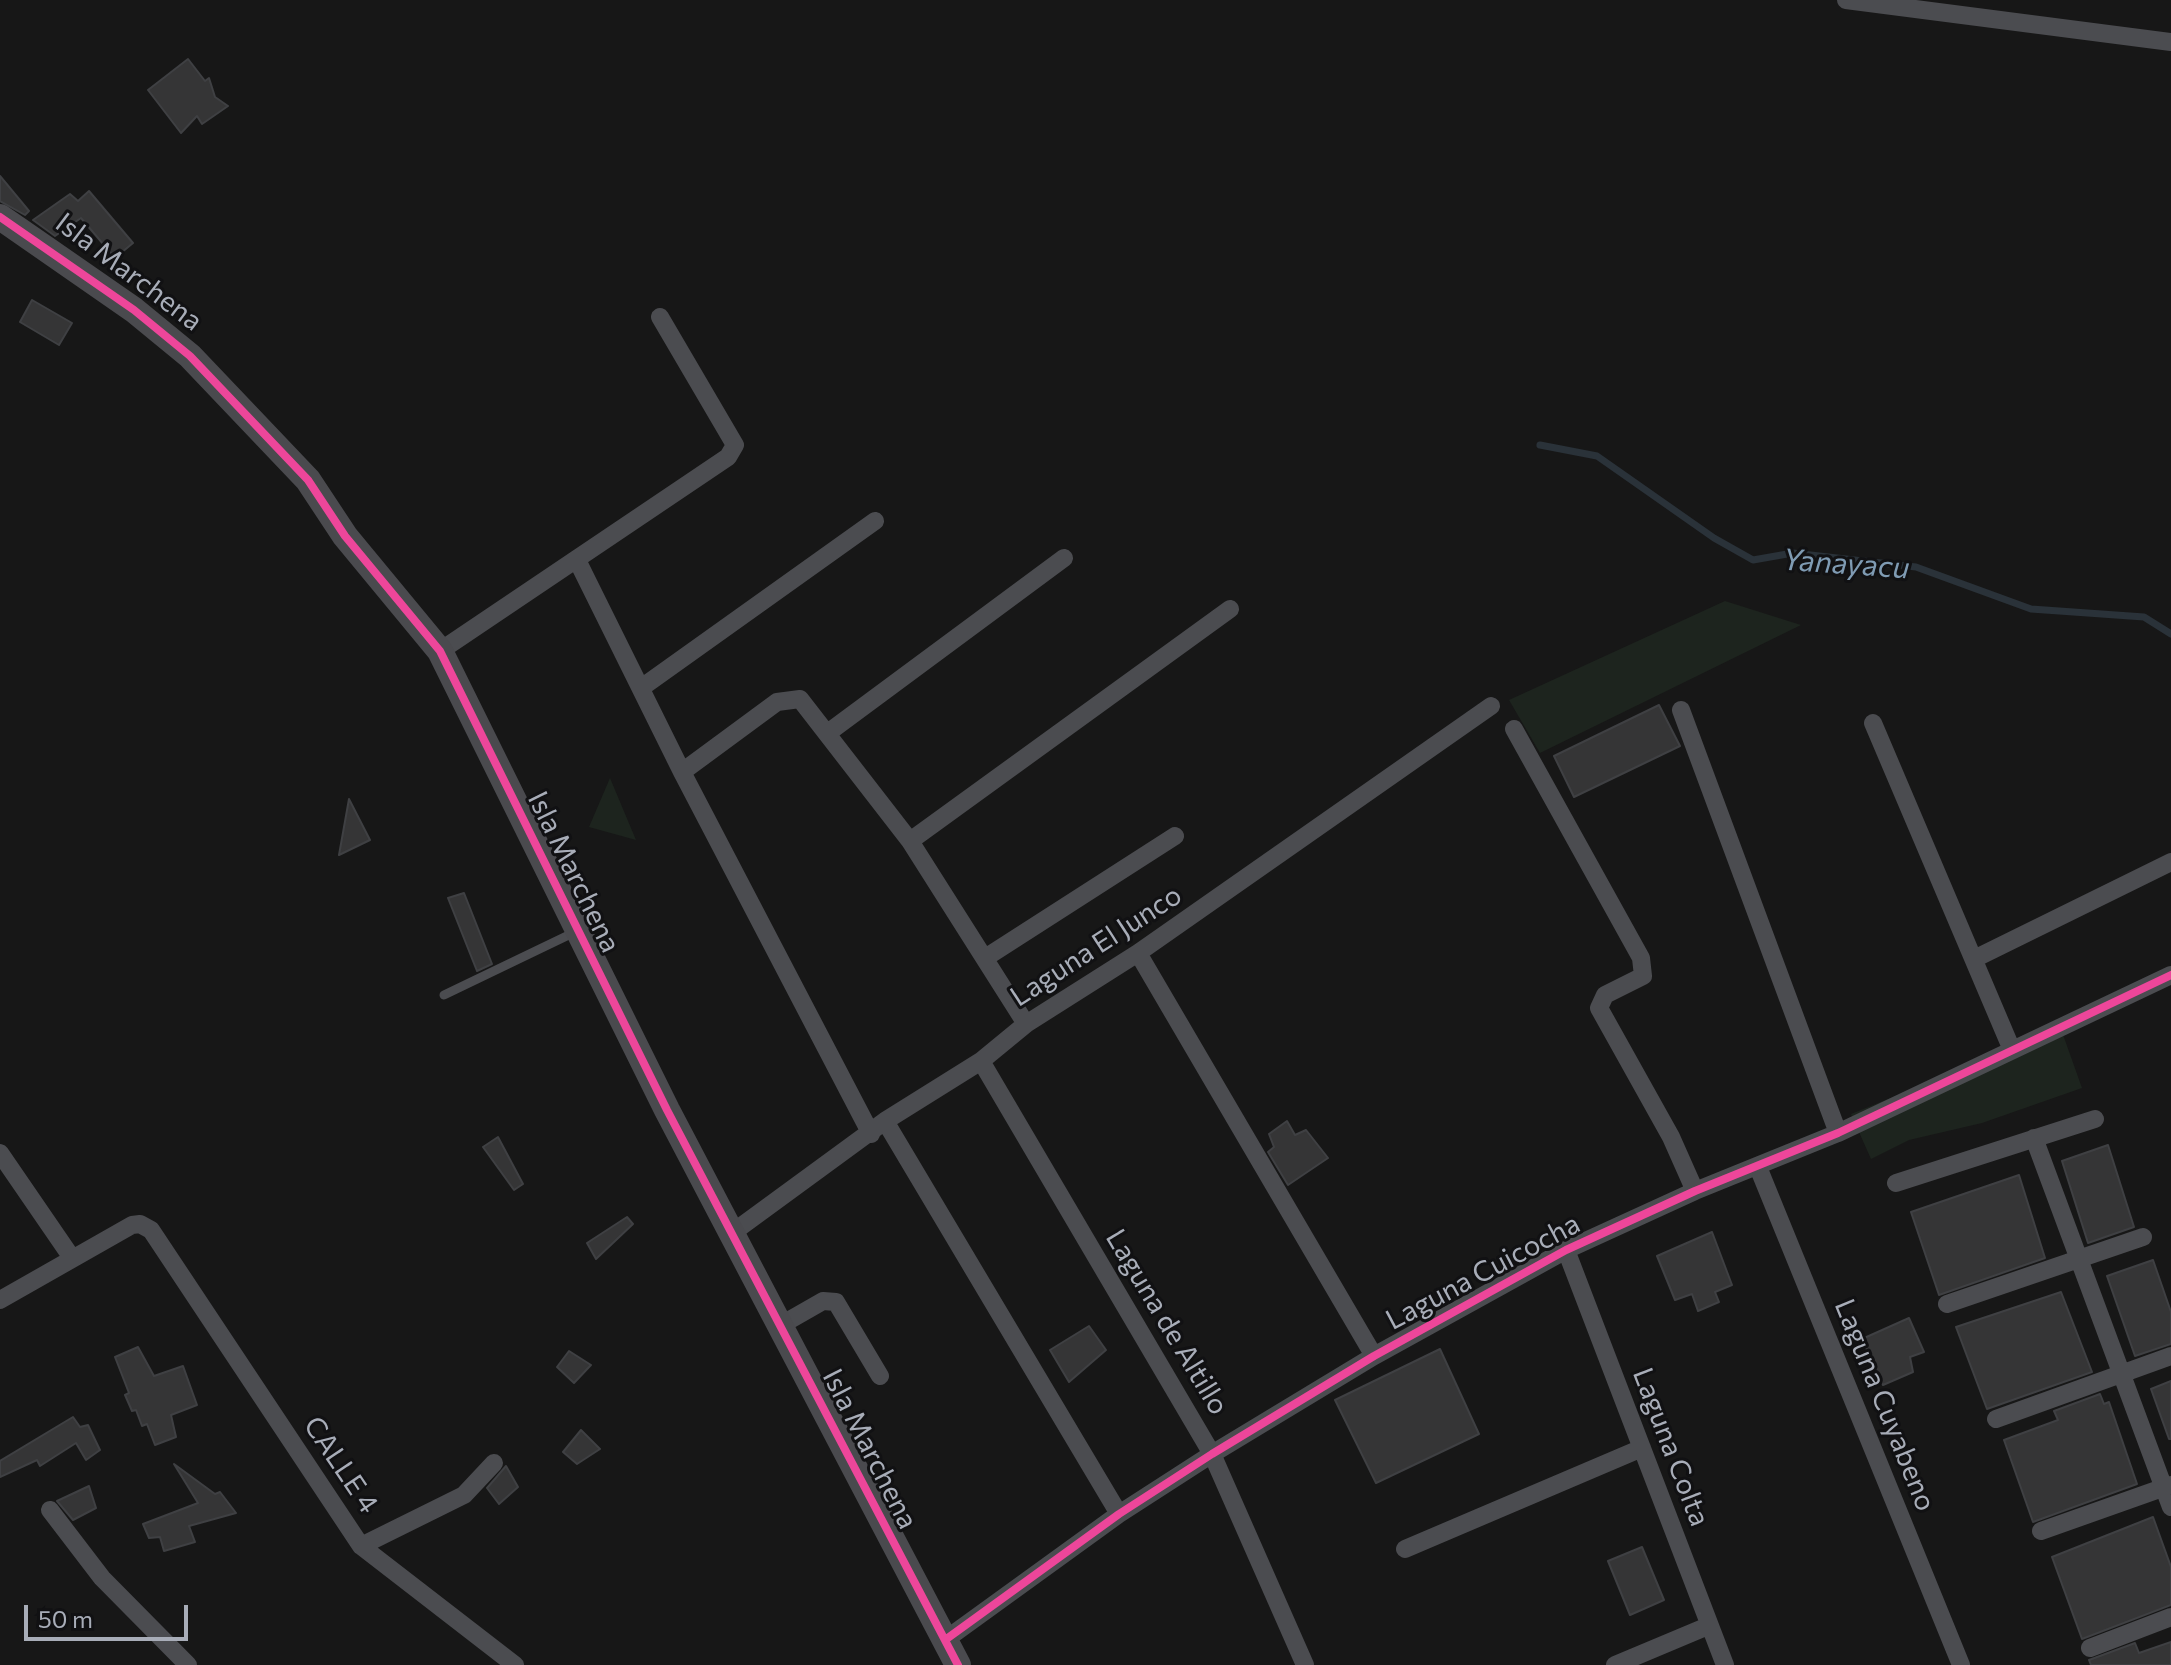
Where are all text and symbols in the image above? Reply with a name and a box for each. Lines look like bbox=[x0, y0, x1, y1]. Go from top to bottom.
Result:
street label: Isla Marchena bbox=[49, 206, 209, 338]
water label: Yanayacu bbox=[1781, 542, 1911, 586]
street label: Isla Marchena bbox=[521, 786, 627, 958]
street label: Laguna El Junco bbox=[1004, 878, 1188, 1014]
street label: Laguna Cuicocha bbox=[1380, 1207, 1586, 1337]
street label: Laguna de Altillo bbox=[1099, 1223, 1235, 1421]
street label: Laguna Cuyabeno bbox=[1827, 1294, 1943, 1516]
street label: Isla Marchena bbox=[815, 1363, 925, 1535]
street label: Laguna Colta bbox=[1625, 1363, 1717, 1531]
street label: CALLE 4 bbox=[297, 1410, 385, 1520]
scale bar bbox=[28, 1589, 192, 1639]
text: 50 m bbox=[38, 1604, 93, 1633]

